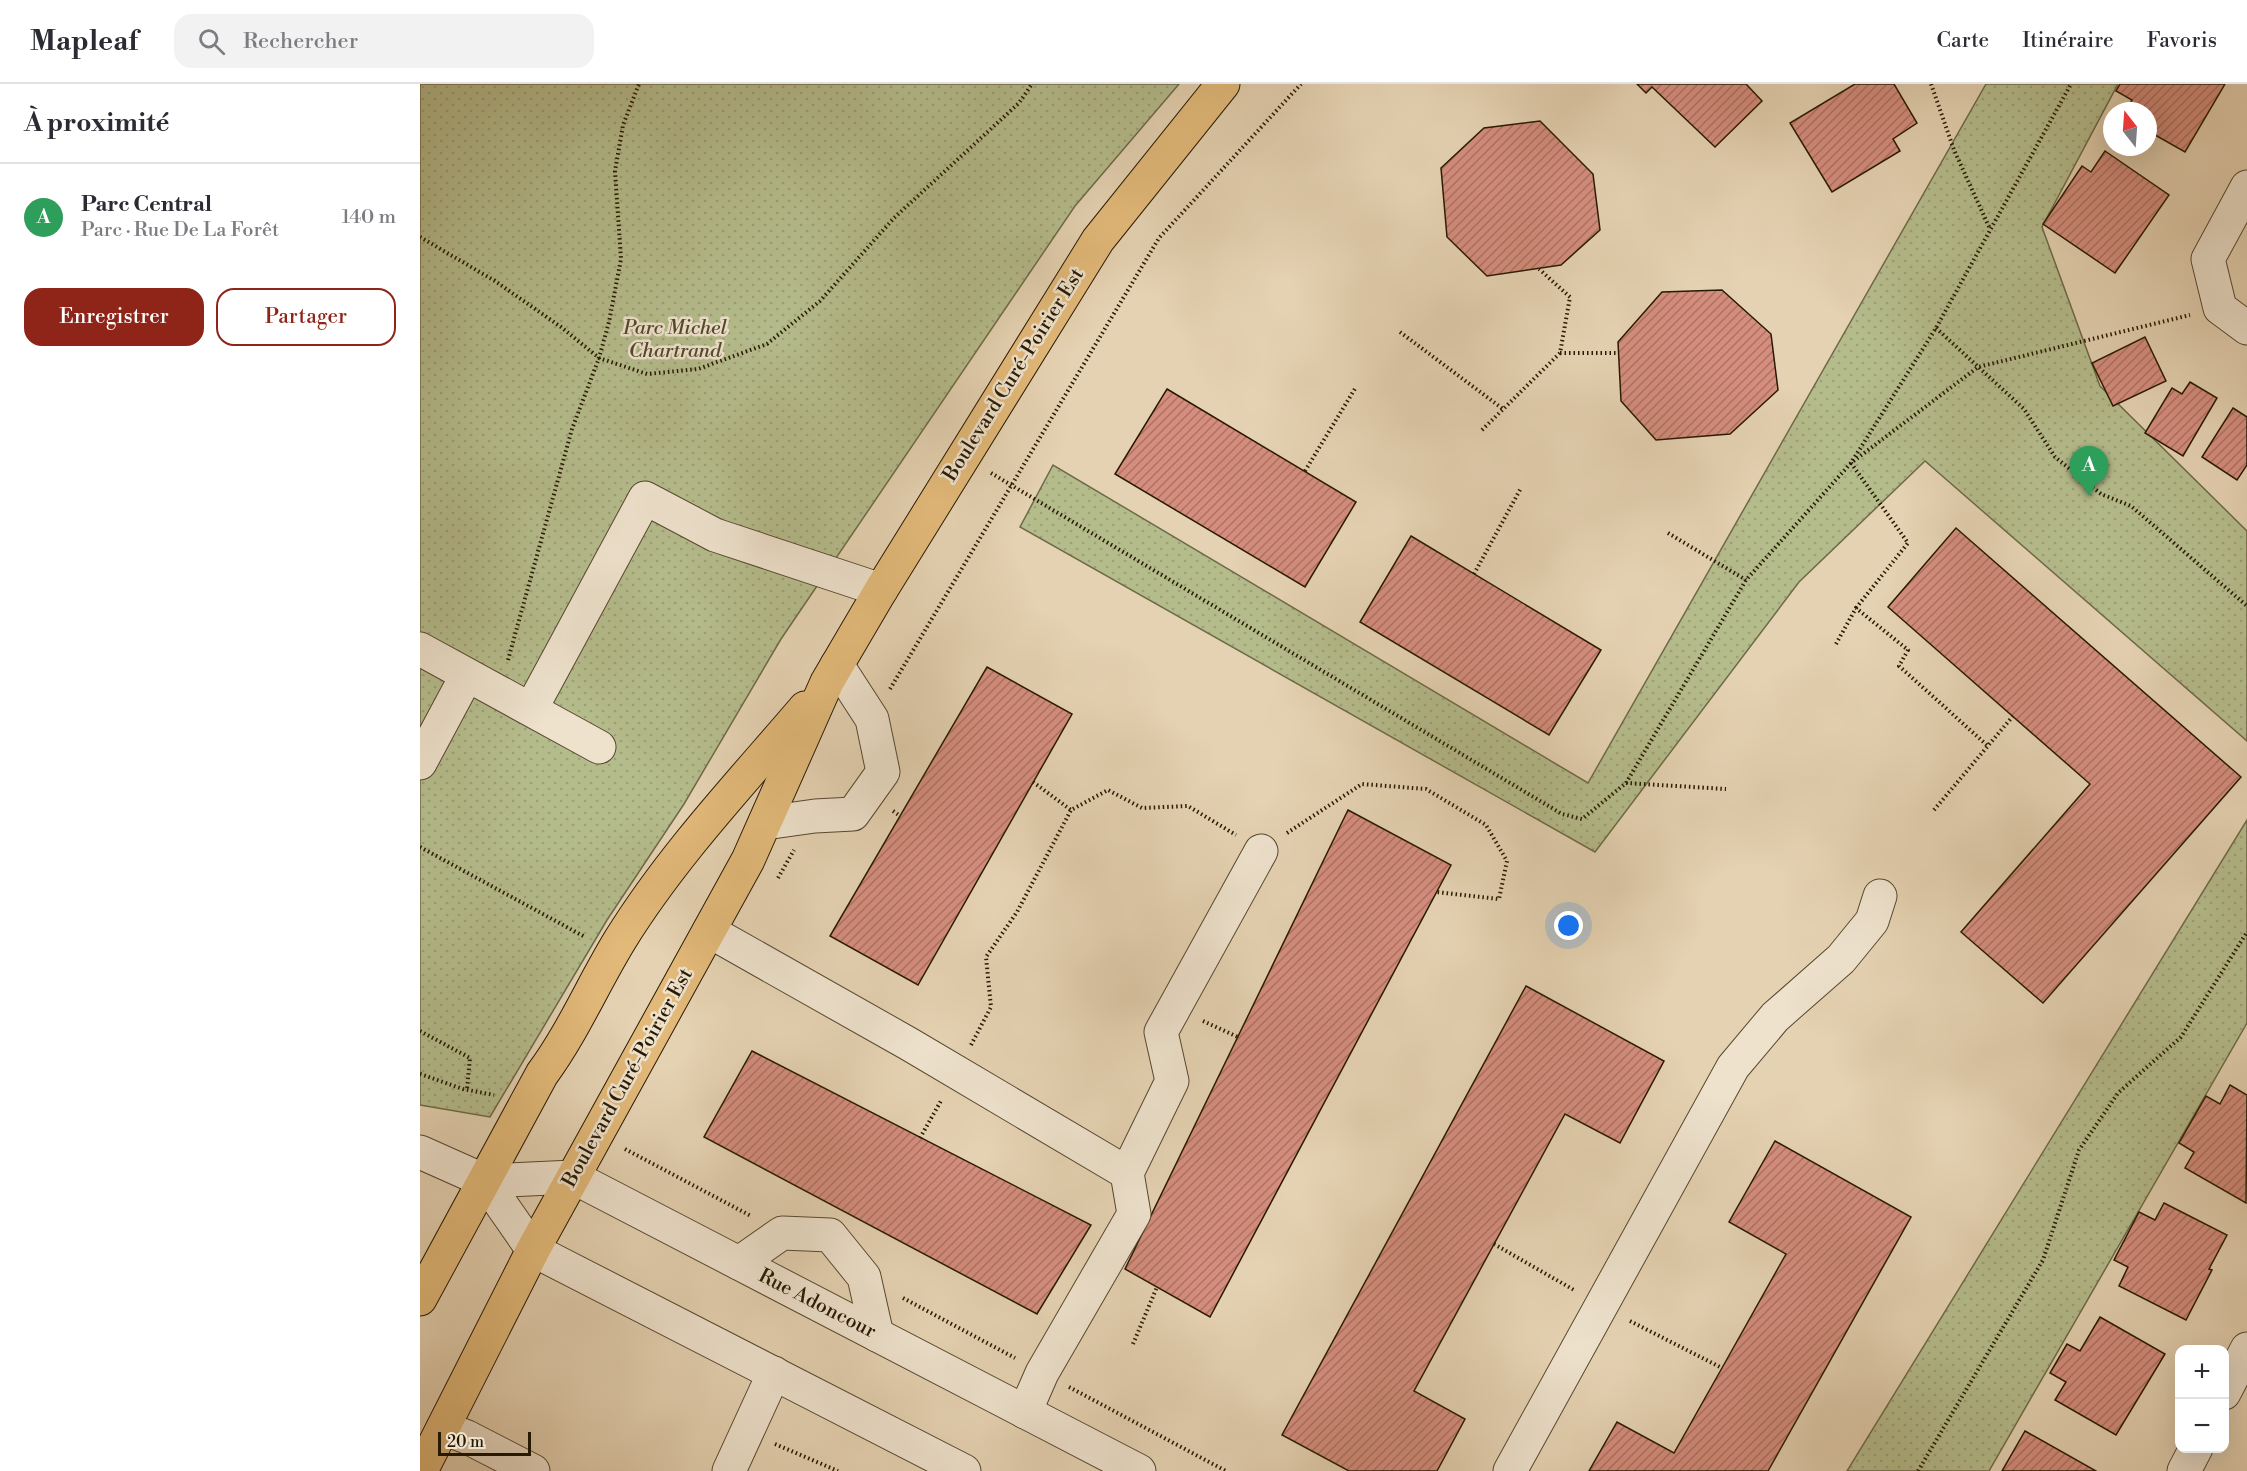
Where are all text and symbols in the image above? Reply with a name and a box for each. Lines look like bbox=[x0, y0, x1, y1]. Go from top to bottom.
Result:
search box bbox=[174, 14, 594, 68]
text: Mapleaf bbox=[30, 24, 138, 59]
icon: search bbox=[195, 25, 228, 58]
text: Rechercher bbox=[243, 28, 358, 55]
text: Carte bbox=[1937, 28, 1989, 54]
text: Itinéraire bbox=[2022, 28, 2114, 54]
text: Favoris bbox=[2147, 28, 2217, 54]
north arrow bbox=[2103, 102, 2157, 156]
text: À proximité bbox=[24, 107, 169, 139]
text: Parc Central bbox=[81, 191, 212, 218]
text: A bbox=[36, 205, 51, 230]
text: 140 m bbox=[341, 205, 396, 230]
text: Parc · Rue De La Forêt bbox=[81, 218, 279, 243]
street label: Boulevard Curé-Poirier Est bbox=[938, 264, 1090, 487]
button: Enregistrer bbox=[24, 288, 204, 346]
button: Partager bbox=[216, 288, 396, 346]
park label: Parc Michel Chartrand bbox=[622, 316, 727, 364]
pin: A bbox=[2070, 446, 2108, 496]
your location bbox=[1554, 911, 1583, 940]
street label: Boulevard Curé-Poirier Est bbox=[557, 964, 699, 1193]
street label: Rue Adoncour bbox=[754, 1264, 880, 1345]
map controls bbox=[2175, 1345, 2229, 1453]
button: + bbox=[2175, 1345, 2229, 1399]
button: − bbox=[2175, 1399, 2229, 1453]
scale bar bbox=[438, 1429, 531, 1456]
text: 20 m bbox=[447, 1432, 484, 1452]

